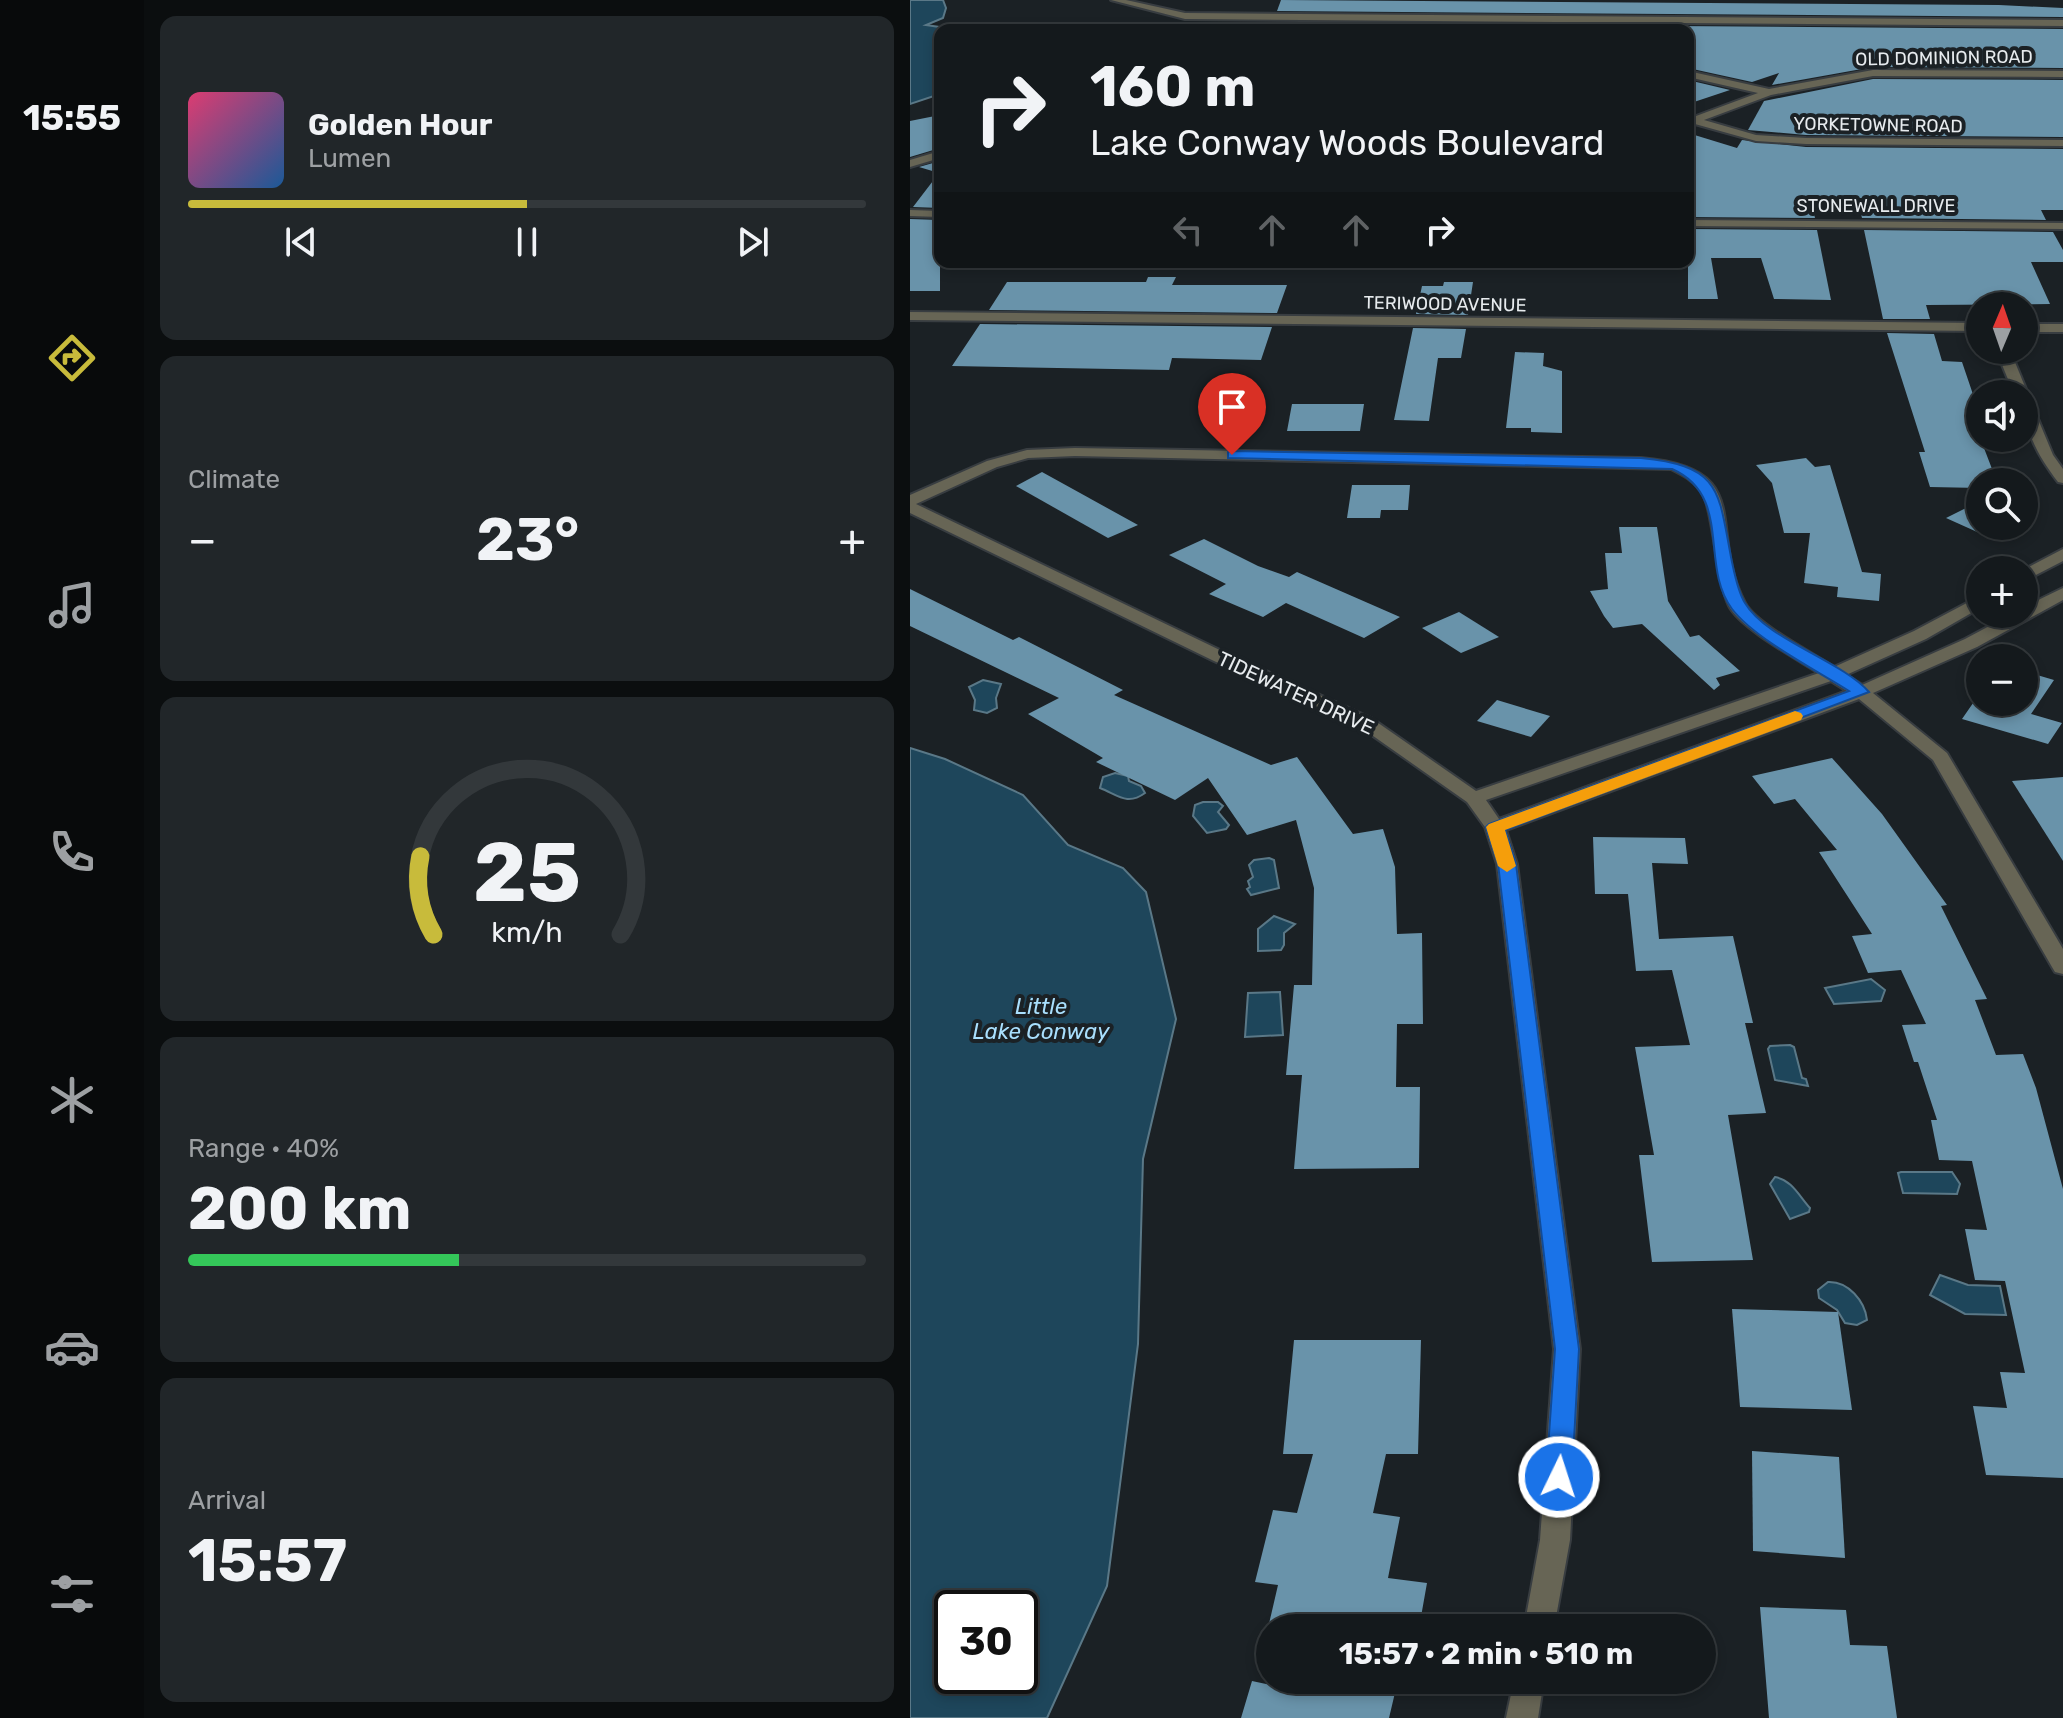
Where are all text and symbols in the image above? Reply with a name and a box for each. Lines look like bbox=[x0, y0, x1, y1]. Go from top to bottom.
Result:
street label: OLD DOMINION ROAD bbox=[1855, 45, 2033, 71]
text: 160 m bbox=[1090, 54, 1256, 120]
icon: right bbox=[958, 56, 1062, 160]
text: 15:55 bbox=[23, 96, 121, 139]
text: Golden Hour bbox=[308, 107, 492, 143]
street label: YORKETOWNE ROAD bbox=[1793, 113, 1963, 137]
text: Lake Conway Woods Boulevard bbox=[1090, 121, 1604, 164]
text: Lumen bbox=[308, 143, 391, 174]
street label: STONEWALL DRIVE bbox=[1797, 195, 1955, 217]
icon: left bbox=[1166, 208, 1210, 252]
icon: ahead bbox=[1250, 208, 1294, 252]
icon: ahead bbox=[1334, 208, 1378, 252]
icon: right bbox=[1418, 208, 1462, 252]
icon: previous bbox=[279, 220, 323, 264]
icon: pause bbox=[505, 220, 549, 264]
icon: next bbox=[731, 220, 775, 264]
street label: TERIWOOD AVENUE bbox=[1363, 292, 1527, 316]
north arrow bbox=[1966, 292, 2038, 364]
map controls bbox=[1966, 292, 2038, 716]
icon: directions bbox=[44, 330, 100, 386]
pin bbox=[1198, 373, 1266, 455]
button: sound bbox=[1966, 380, 2038, 452]
icon: arrive bbox=[1210, 385, 1254, 429]
text: Climate bbox=[188, 464, 280, 495]
button: search bbox=[1966, 468, 2038, 540]
text: 23° bbox=[476, 504, 579, 575]
text: − bbox=[188, 514, 217, 566]
text: + bbox=[839, 514, 866, 566]
button: + bbox=[1966, 556, 2038, 628]
icon: music bbox=[44, 577, 100, 633]
button: − bbox=[1966, 644, 2038, 716]
street label: TIDEWATER DRIVE bbox=[1214, 646, 1378, 740]
text: 25 bbox=[473, 823, 581, 922]
icon: phone bbox=[44, 824, 100, 880]
text: km/h bbox=[491, 915, 563, 949]
water label: Little Lake Conway bbox=[973, 993, 1110, 1045]
icon: climate bbox=[44, 1072, 100, 1128]
text: Range · 40% bbox=[188, 1133, 339, 1164]
text: 200 km bbox=[188, 1173, 411, 1244]
icon: car bbox=[44, 1319, 100, 1375]
position arrow bbox=[1517, 1435, 1601, 1519]
text: Arrival bbox=[188, 1485, 266, 1516]
text: 15:57 bbox=[188, 1525, 347, 1596]
icon: filters bbox=[44, 1566, 100, 1622]
speed limit sign: 30 bbox=[934, 1590, 1038, 1694]
text: 15:57 · 2 min · 510 m bbox=[1339, 1636, 1633, 1672]

